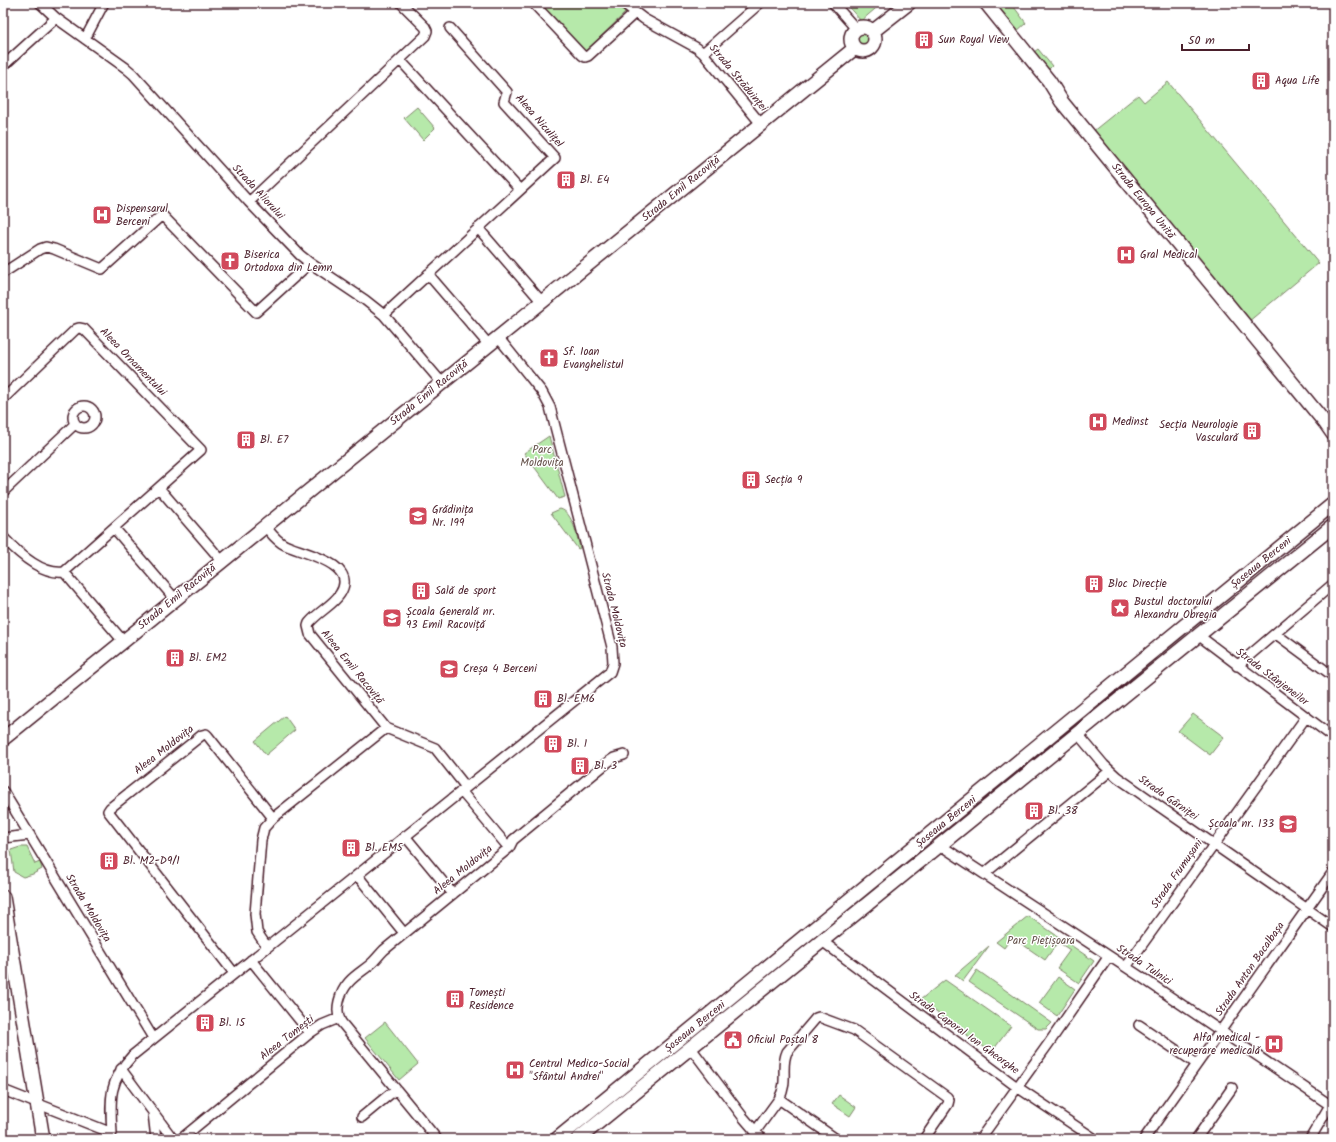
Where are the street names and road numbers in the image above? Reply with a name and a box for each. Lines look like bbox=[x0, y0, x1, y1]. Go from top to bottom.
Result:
street label: Strada Străduinței bbox=[704, 40, 772, 116]
street label: Aleea Niculițel bbox=[511, 90, 568, 152]
street label: Strada Emil Racoviță bbox=[638, 150, 726, 226]
street label: Strada Europa Unită bbox=[1107, 159, 1181, 244]
street label: Strada Aliorului bbox=[227, 160, 289, 224]
street label: Aleea Ornamentului bbox=[95, 323, 171, 401]
street label: Strada Emil Racoviță bbox=[386, 354, 474, 430]
street label: Șoseaua Berceni bbox=[1226, 532, 1296, 593]
street label: Strada Emil Racoviță bbox=[134, 558, 222, 634]
street label: Strada Moldovița bbox=[596, 570, 632, 650]
street label: Aleea Emil Racoviță bbox=[316, 626, 389, 710]
street label: Strada Stânjeneilor bbox=[1232, 643, 1313, 711]
street label: Aleea Moldovița bbox=[130, 721, 198, 779]
street label: Strada Gârniței bbox=[1134, 771, 1202, 826]
street label: Șoseaua Berceni bbox=[911, 791, 981, 852]
street label: Strada Frumușani bbox=[1146, 835, 1208, 912]
street label: Aleea Moldovița bbox=[429, 840, 497, 900]
street label: Strada Moldovița bbox=[60, 870, 116, 946]
street label: Strada Anton Bacalbașa bbox=[1211, 918, 1289, 1020]
street label: Strada Tulnici bbox=[1113, 940, 1176, 991]
street label: Strada Caporal Ion Gheorghe bbox=[905, 987, 1023, 1079]
street label: Șoseaua Berceni bbox=[660, 996, 730, 1057]
street label: Aleea Tomești bbox=[256, 1011, 318, 1065]

